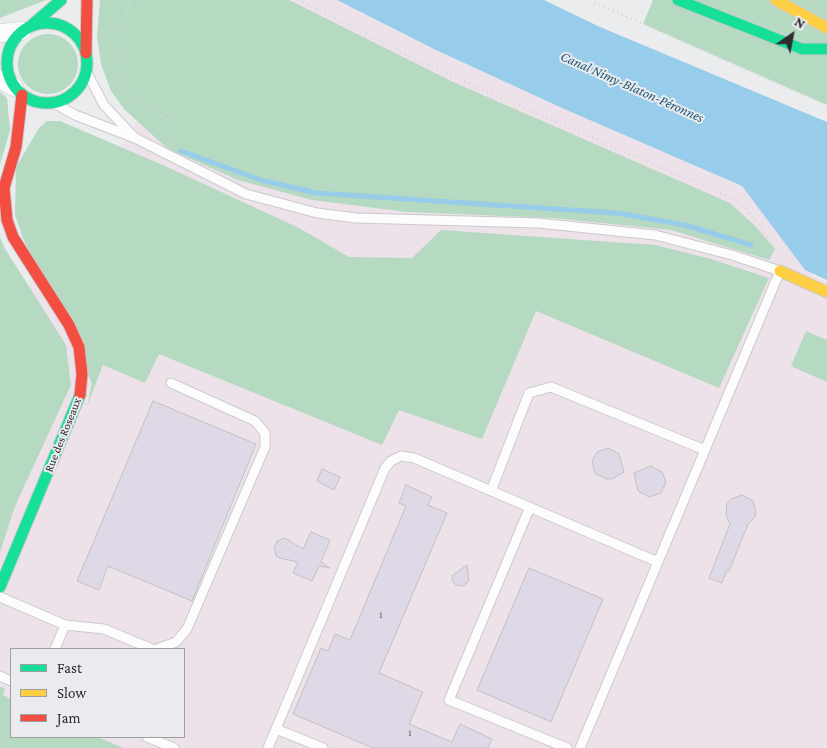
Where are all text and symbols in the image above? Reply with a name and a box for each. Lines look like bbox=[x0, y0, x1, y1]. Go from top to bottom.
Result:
north arrow bbox=[767, 10, 817, 60]
text: N bbox=[792, 13, 809, 32]
water label: Canal Nimy-Blaton-Péronnes bbox=[558, 48, 706, 126]
street label: Rue des Roseaux bbox=[42, 396, 84, 474]
house number: 1 bbox=[379, 609, 383, 621]
legend bbox=[10, 648, 185, 738]
text: Fast bbox=[57, 660, 82, 676]
text: Slow bbox=[57, 685, 86, 701]
text: Jam bbox=[57, 710, 80, 726]
house number: 1 bbox=[408, 727, 412, 739]

